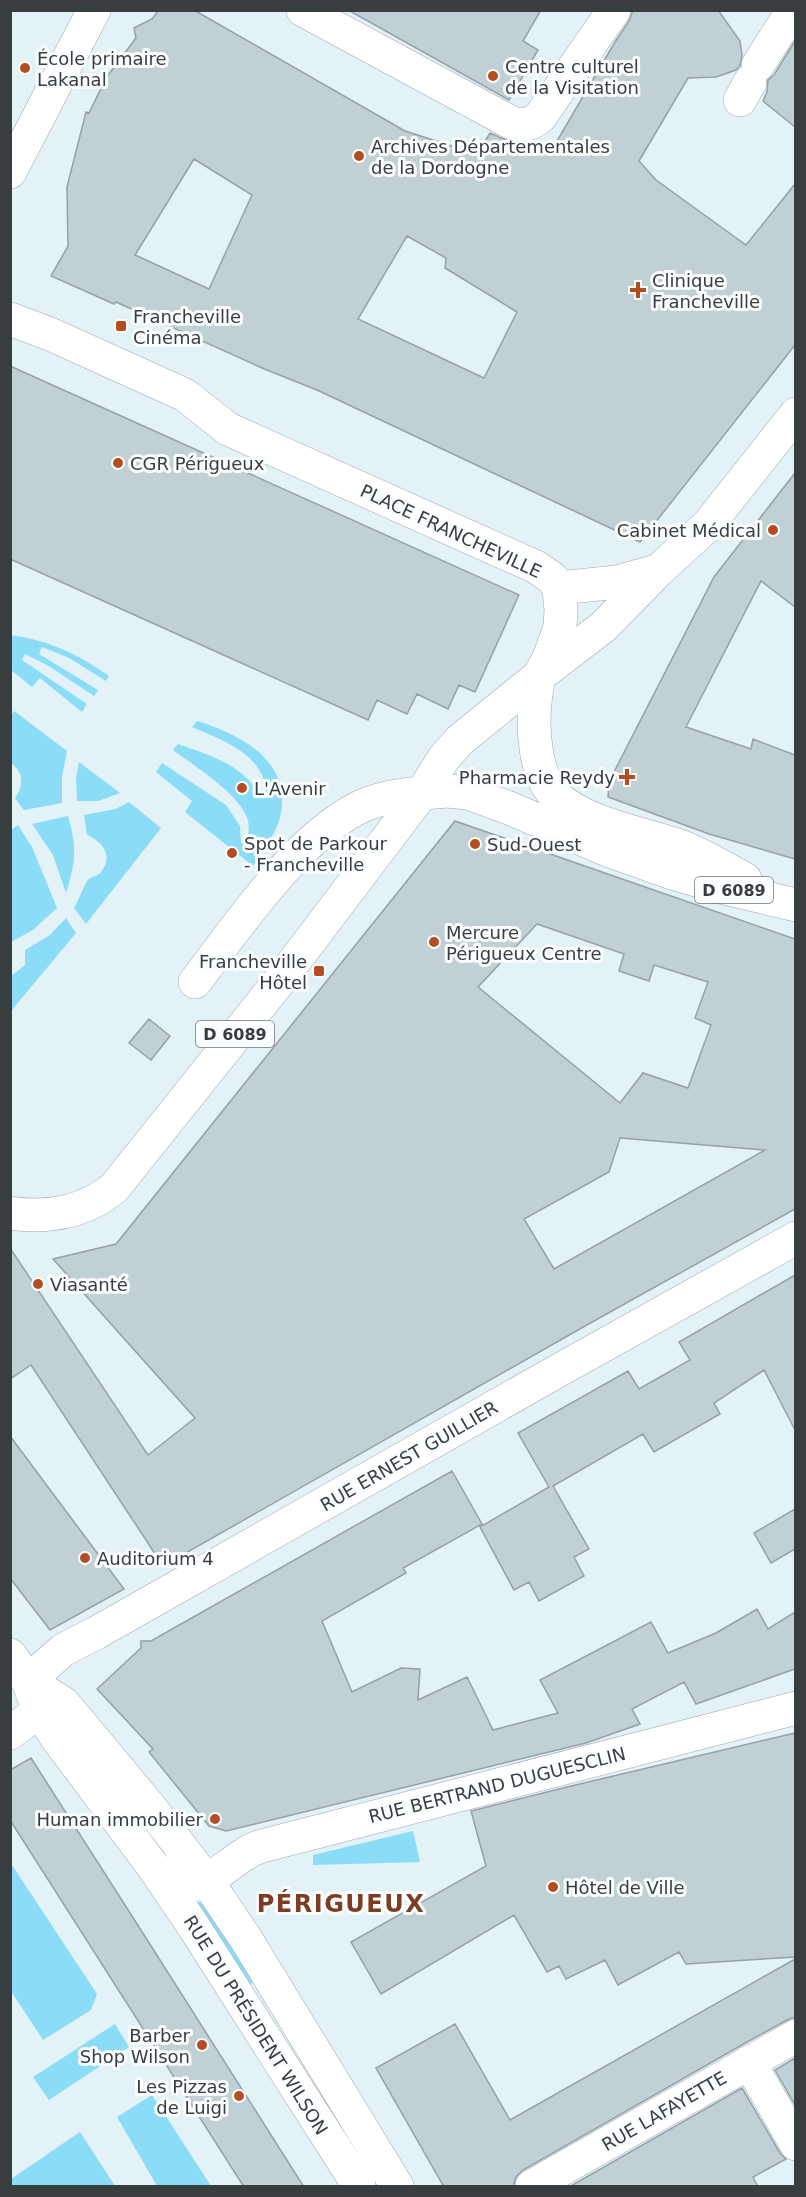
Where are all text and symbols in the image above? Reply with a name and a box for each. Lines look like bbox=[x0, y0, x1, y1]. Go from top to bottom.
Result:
place label: École primaire Lakanal bbox=[37, 48, 167, 90]
place label: Centre culturel de la Visitation bbox=[505, 56, 639, 98]
marker: École primaire Lakanal bbox=[18, 61, 32, 75]
marker: Centre culturel de la Visitation bbox=[486, 69, 500, 83]
place label: Archives Départementales de la Dordogne bbox=[371, 136, 610, 178]
marker: Archives Départementales de la Dordogne bbox=[352, 149, 366, 163]
place label: Clinique Francheville bbox=[652, 270, 760, 312]
marker: Clinique Francheville bbox=[629, 281, 647, 299]
place label: Francheville Cinéma bbox=[133, 306, 241, 348]
marker: Francheville Cinéma bbox=[114, 319, 128, 333]
place label: CGR Périgueux bbox=[130, 453, 265, 474]
marker: CGR Périgueux bbox=[111, 456, 125, 470]
street label: PLACE FRANCHEVILLE bbox=[357, 480, 545, 582]
place label: Cabinet Médical bbox=[617, 520, 761, 541]
marker: Cabinet Médical bbox=[766, 523, 780, 537]
place label: Pharmacie Reydy bbox=[459, 767, 615, 788]
marker: Pharmacie Reydy bbox=[620, 770, 634, 784]
place label: L'Avenir bbox=[254, 778, 326, 799]
marker: L'Avenir bbox=[235, 781, 249, 795]
place label: Spot de Parkour - Francheville bbox=[244, 833, 388, 875]
place label: Sud-Ouest bbox=[487, 834, 581, 855]
marker: Sud-Ouest bbox=[468, 837, 482, 851]
marker: Spot de Parkour - Francheville bbox=[225, 846, 239, 860]
road number: D 6089 bbox=[695, 877, 773, 903]
place label: Mercure Périgueux Centre bbox=[446, 922, 602, 964]
marker: Mercure Périgueux Centre bbox=[427, 935, 441, 949]
place label: Francheville Hôtel bbox=[199, 951, 307, 993]
marker: Francheville Hôtel bbox=[312, 964, 326, 978]
road number: D 6089 bbox=[196, 1021, 274, 1047]
place label: Viasanté bbox=[50, 1274, 128, 1295]
marker: Viasanté bbox=[31, 1277, 45, 1291]
street label: RUE ERNEST GUILLIER bbox=[317, 1397, 501, 1515]
place label: Auditorium 4 bbox=[97, 1548, 214, 1569]
marker: Auditorium 4 bbox=[78, 1551, 92, 1565]
street label: RUE BERTRAND DUGUESCLIN bbox=[366, 1743, 628, 1827]
place label: Human immobilier bbox=[36, 1809, 204, 1830]
marker: Human immobilier bbox=[208, 1812, 222, 1826]
place label: Hôtel de Ville bbox=[565, 1877, 685, 1898]
marker: Hôtel de Ville bbox=[546, 1880, 560, 1894]
district label: PÉRIGUEUX bbox=[257, 1889, 425, 1918]
street label: RUE DU PRÉSIDENT WILSON bbox=[180, 1911, 332, 2139]
place label: Barber Shop Wilson bbox=[80, 2025, 191, 2067]
marker: Barber Shop Wilson bbox=[195, 2038, 209, 2052]
street label: RUE LAFAYETTE bbox=[598, 2067, 730, 2155]
place label: Les Pizzas de Luigi bbox=[136, 2076, 227, 2118]
marker: Les Pizzas de Luigi bbox=[232, 2089, 246, 2103]

